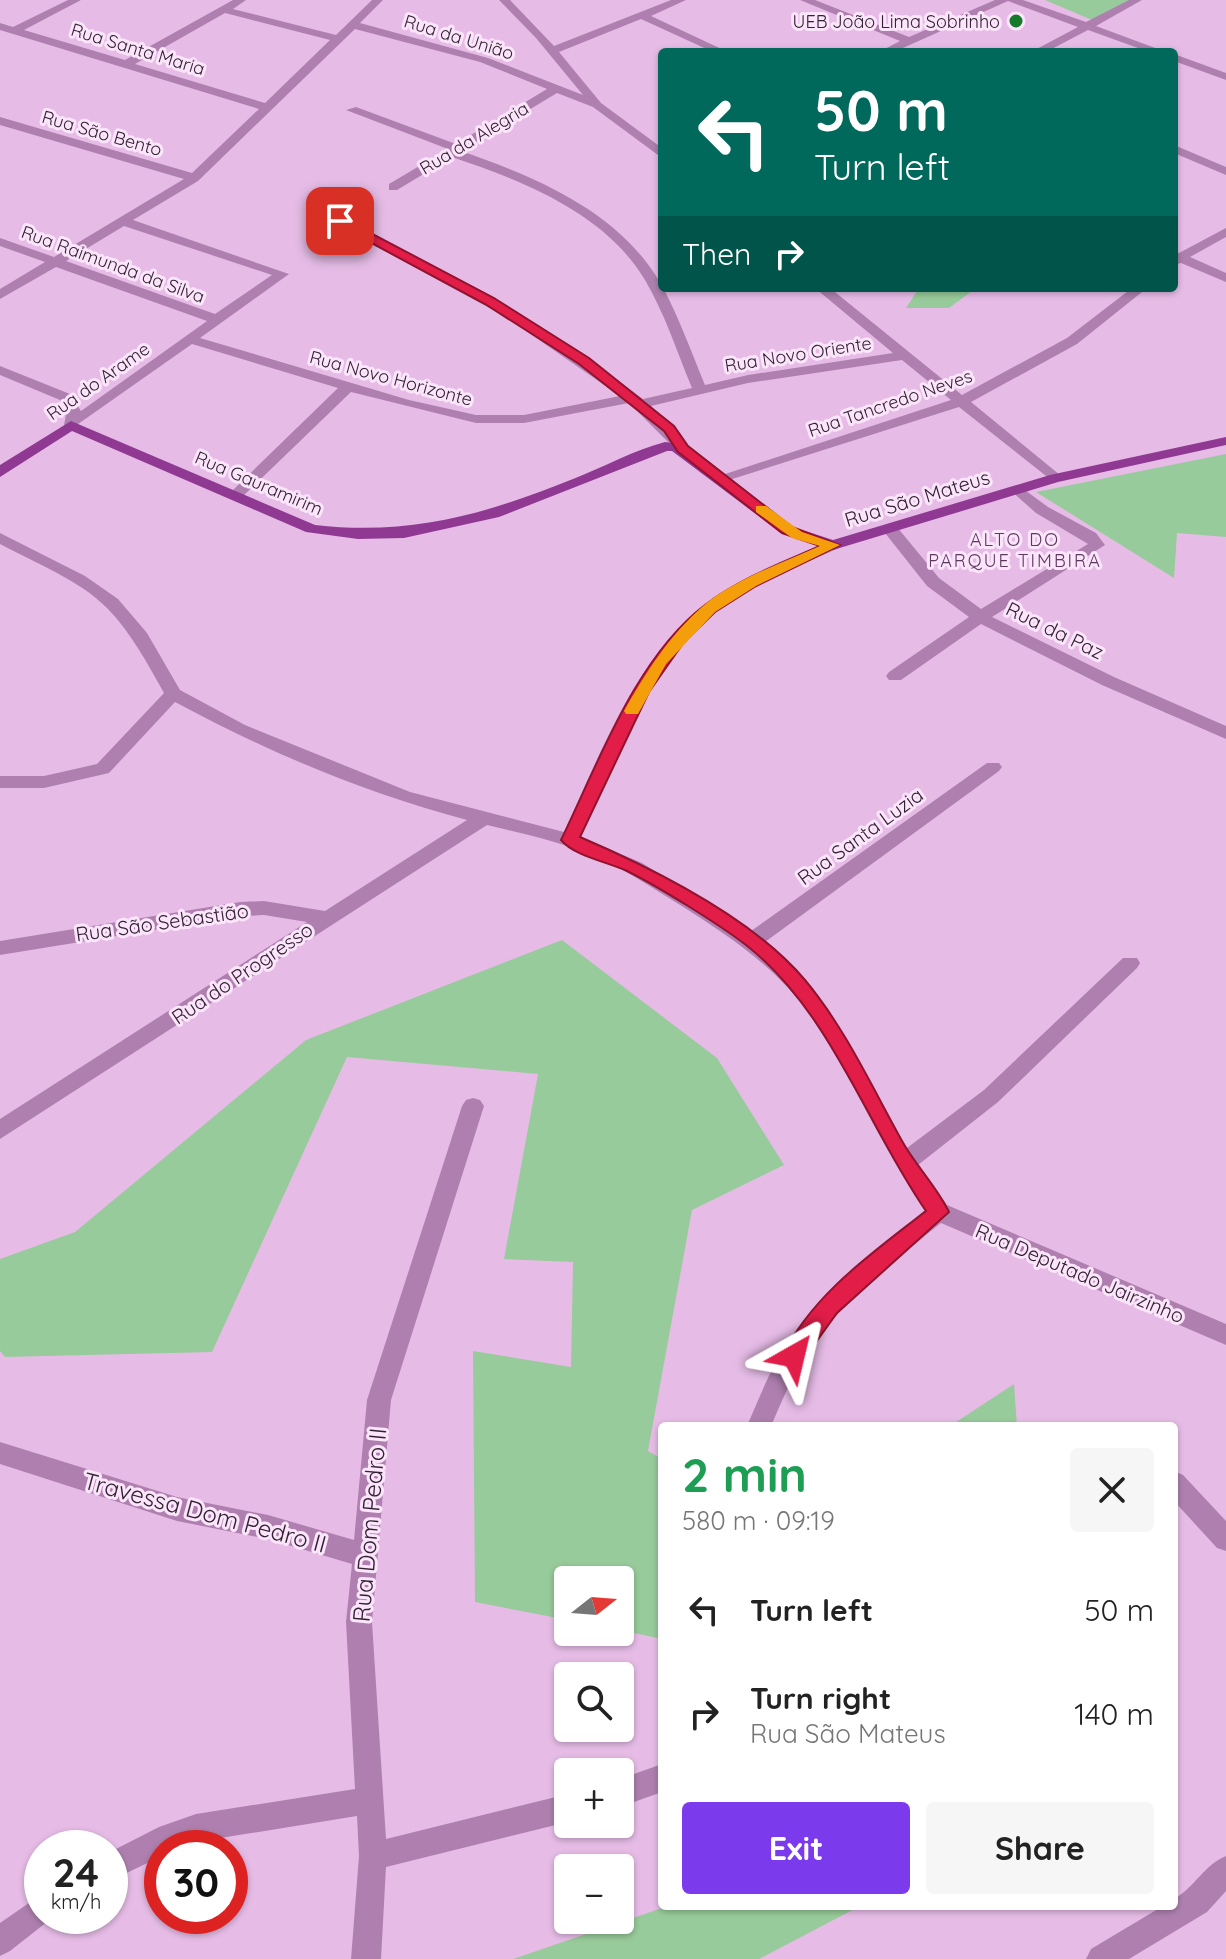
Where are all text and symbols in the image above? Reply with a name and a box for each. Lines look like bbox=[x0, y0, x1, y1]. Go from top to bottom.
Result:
street label: Rua da União bbox=[401, 9, 517, 65]
place label: UEB João Lima Sobrinho bbox=[793, 10, 1000, 33]
marker: UEB João Lima Sobrinho bbox=[1007, 12, 1025, 30]
street label: Rua Santa Maria bbox=[68, 18, 208, 80]
text: 50 m bbox=[814, 75, 948, 145]
icon: left bbox=[682, 80, 786, 184]
street label: Rua da Alegria bbox=[415, 96, 533, 180]
street label: Rua São Bento bbox=[39, 105, 165, 161]
text: Turn left bbox=[814, 144, 950, 189]
pin bbox=[306, 187, 374, 255]
icon: arrive bbox=[318, 199, 362, 243]
street label: Rua Raimunda da Silva bbox=[18, 220, 208, 308]
icon: right bbox=[767, 232, 811, 276]
text: Then bbox=[682, 235, 751, 273]
street label: Rua Novo Oriente bbox=[723, 331, 873, 377]
street label: Rua do Arame bbox=[42, 337, 154, 425]
street label: Rua Novo Horizonte bbox=[307, 345, 475, 411]
street label: Rua Tancredo Neves bbox=[805, 364, 975, 442]
street label: Rua Gauramirim bbox=[192, 446, 326, 520]
street label: Rua São Mateus bbox=[841, 464, 993, 532]
district label: ALTO DO PARQUE TIMBIRA bbox=[928, 528, 1102, 572]
street label: Rua da Paz bbox=[1002, 596, 1108, 664]
street label: Rua Santa Luzia bbox=[792, 782, 928, 890]
street label: Rua São Sebastião bbox=[74, 897, 250, 947]
street label: Rua do Progresso bbox=[167, 917, 317, 1029]
street label: Rua Deputado Jairzinho bbox=[972, 1218, 1188, 1328]
position arrow bbox=[752, 1314, 836, 1398]
street label: Rua Dom Pedro II bbox=[346, 1427, 392, 1623]
text: 2 min bbox=[682, 1444, 807, 1504]
button: close bbox=[1070, 1448, 1154, 1532]
street label: Travessa Dom Pedro II bbox=[80, 1465, 330, 1559]
text: 580 m · 09:19 bbox=[682, 1504, 835, 1537]
north arrow bbox=[554, 1566, 634, 1646]
map controls bbox=[554, 1566, 634, 1934]
icon: left bbox=[682, 1588, 726, 1632]
text: Turn left bbox=[750, 1591, 873, 1629]
text: 50 m bbox=[1084, 1591, 1154, 1629]
button: search bbox=[554, 1662, 634, 1742]
text: Turn right bbox=[750, 1679, 891, 1717]
icon: right bbox=[682, 1692, 726, 1736]
text: 140 m bbox=[1074, 1695, 1154, 1733]
text: Rua São Mateus bbox=[750, 1717, 946, 1750]
button: + bbox=[554, 1758, 634, 1838]
button: Exit bbox=[682, 1802, 910, 1894]
button: Share bbox=[926, 1802, 1154, 1894]
speed limit sign: 30 bbox=[144, 1830, 248, 1934]
text: 24 bbox=[53, 1847, 99, 1897]
button: − bbox=[554, 1854, 634, 1934]
text: km/h bbox=[51, 1889, 101, 1914]

